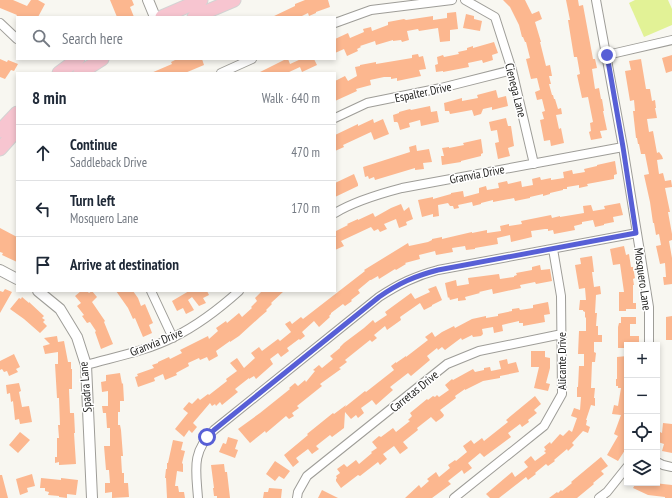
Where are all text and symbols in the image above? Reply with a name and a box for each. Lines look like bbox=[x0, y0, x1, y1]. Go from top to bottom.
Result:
search box bbox=[16, 16, 336, 60]
icon: search bbox=[30, 27, 52, 49]
text: Search here bbox=[62, 29, 123, 48]
route end bbox=[598, 46, 616, 64]
street label: Cienega Lane bbox=[502, 61, 530, 119]
street label: Espalter Drive bbox=[393, 79, 453, 105]
text: 8 min bbox=[32, 87, 66, 109]
text: Walk · 640 m bbox=[262, 90, 320, 107]
text: Continue bbox=[70, 135, 117, 154]
icon: ahead bbox=[32, 142, 54, 164]
text: 470 m bbox=[291, 144, 320, 161]
text: Saddleback Drive bbox=[70, 154, 147, 171]
street label: Granvia Drive bbox=[448, 161, 506, 187]
text: Turn left bbox=[70, 191, 115, 210]
icon: left bbox=[32, 198, 54, 220]
text: 170 m bbox=[291, 200, 320, 217]
text: Mosquero Lane bbox=[70, 210, 138, 227]
street label: Mosquero Lane bbox=[631, 247, 655, 311]
icon: arrive bbox=[32, 254, 54, 276]
text: Arrive at destination bbox=[70, 255, 179, 274]
street label: Granvia Drive bbox=[127, 325, 185, 359]
street label: Alicante Drive bbox=[554, 332, 569, 390]
map controls bbox=[624, 342, 660, 486]
button: + bbox=[624, 342, 660, 378]
street label: Spadra Lane bbox=[75, 361, 95, 413]
street label: Carretas Drive bbox=[387, 367, 441, 415]
button: − bbox=[624, 378, 660, 414]
button: locate bbox=[624, 414, 660, 450]
route start bbox=[198, 428, 216, 446]
button: layers bbox=[624, 450, 660, 486]

